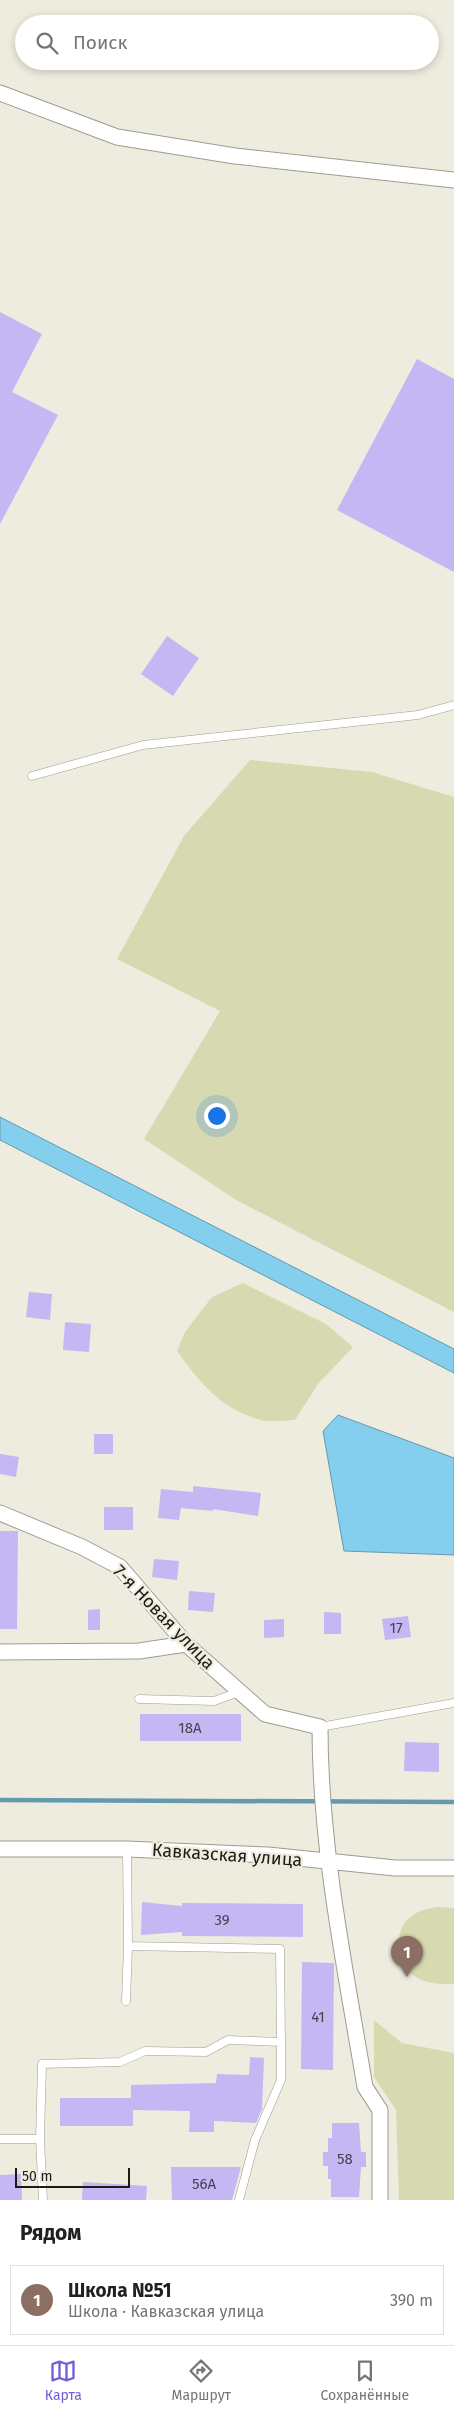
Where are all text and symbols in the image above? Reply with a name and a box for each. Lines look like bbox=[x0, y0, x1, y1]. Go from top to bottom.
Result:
search box bbox=[15, 15, 439, 70]
icon: search bbox=[33, 29, 61, 57]
text: Поиск bbox=[73, 31, 127, 54]
your location bbox=[204, 1103, 230, 1129]
street label: 7-я Новая улица bbox=[108, 1560, 220, 1674]
house number: 17 bbox=[389, 1619, 403, 1637]
house number: 18А bbox=[178, 1719, 202, 1737]
street label: Кавказская улица bbox=[151, 1839, 303, 1871]
house number: 39 bbox=[214, 1911, 230, 1929]
pin: 1 bbox=[391, 1936, 423, 1977]
house number: 41 bbox=[311, 2008, 325, 2026]
house number: 58 bbox=[337, 2150, 353, 2168]
scale bar bbox=[15, 2165, 130, 2188]
text: 50 m bbox=[22, 2168, 53, 2185]
house number: 56А bbox=[192, 2175, 216, 2193]
text: Рядом bbox=[20, 2220, 81, 2246]
text: Школа №51 bbox=[68, 2279, 172, 2302]
text: 1 bbox=[33, 2291, 41, 2310]
text: 390 m bbox=[390, 2291, 433, 2310]
text: Школа · Кавказская улица bbox=[68, 2302, 264, 2321]
tab: Карта bbox=[45, 2357, 82, 2404]
tab: Маршрут bbox=[172, 2357, 231, 2404]
tab: Сохранённые bbox=[321, 2357, 409, 2404]

